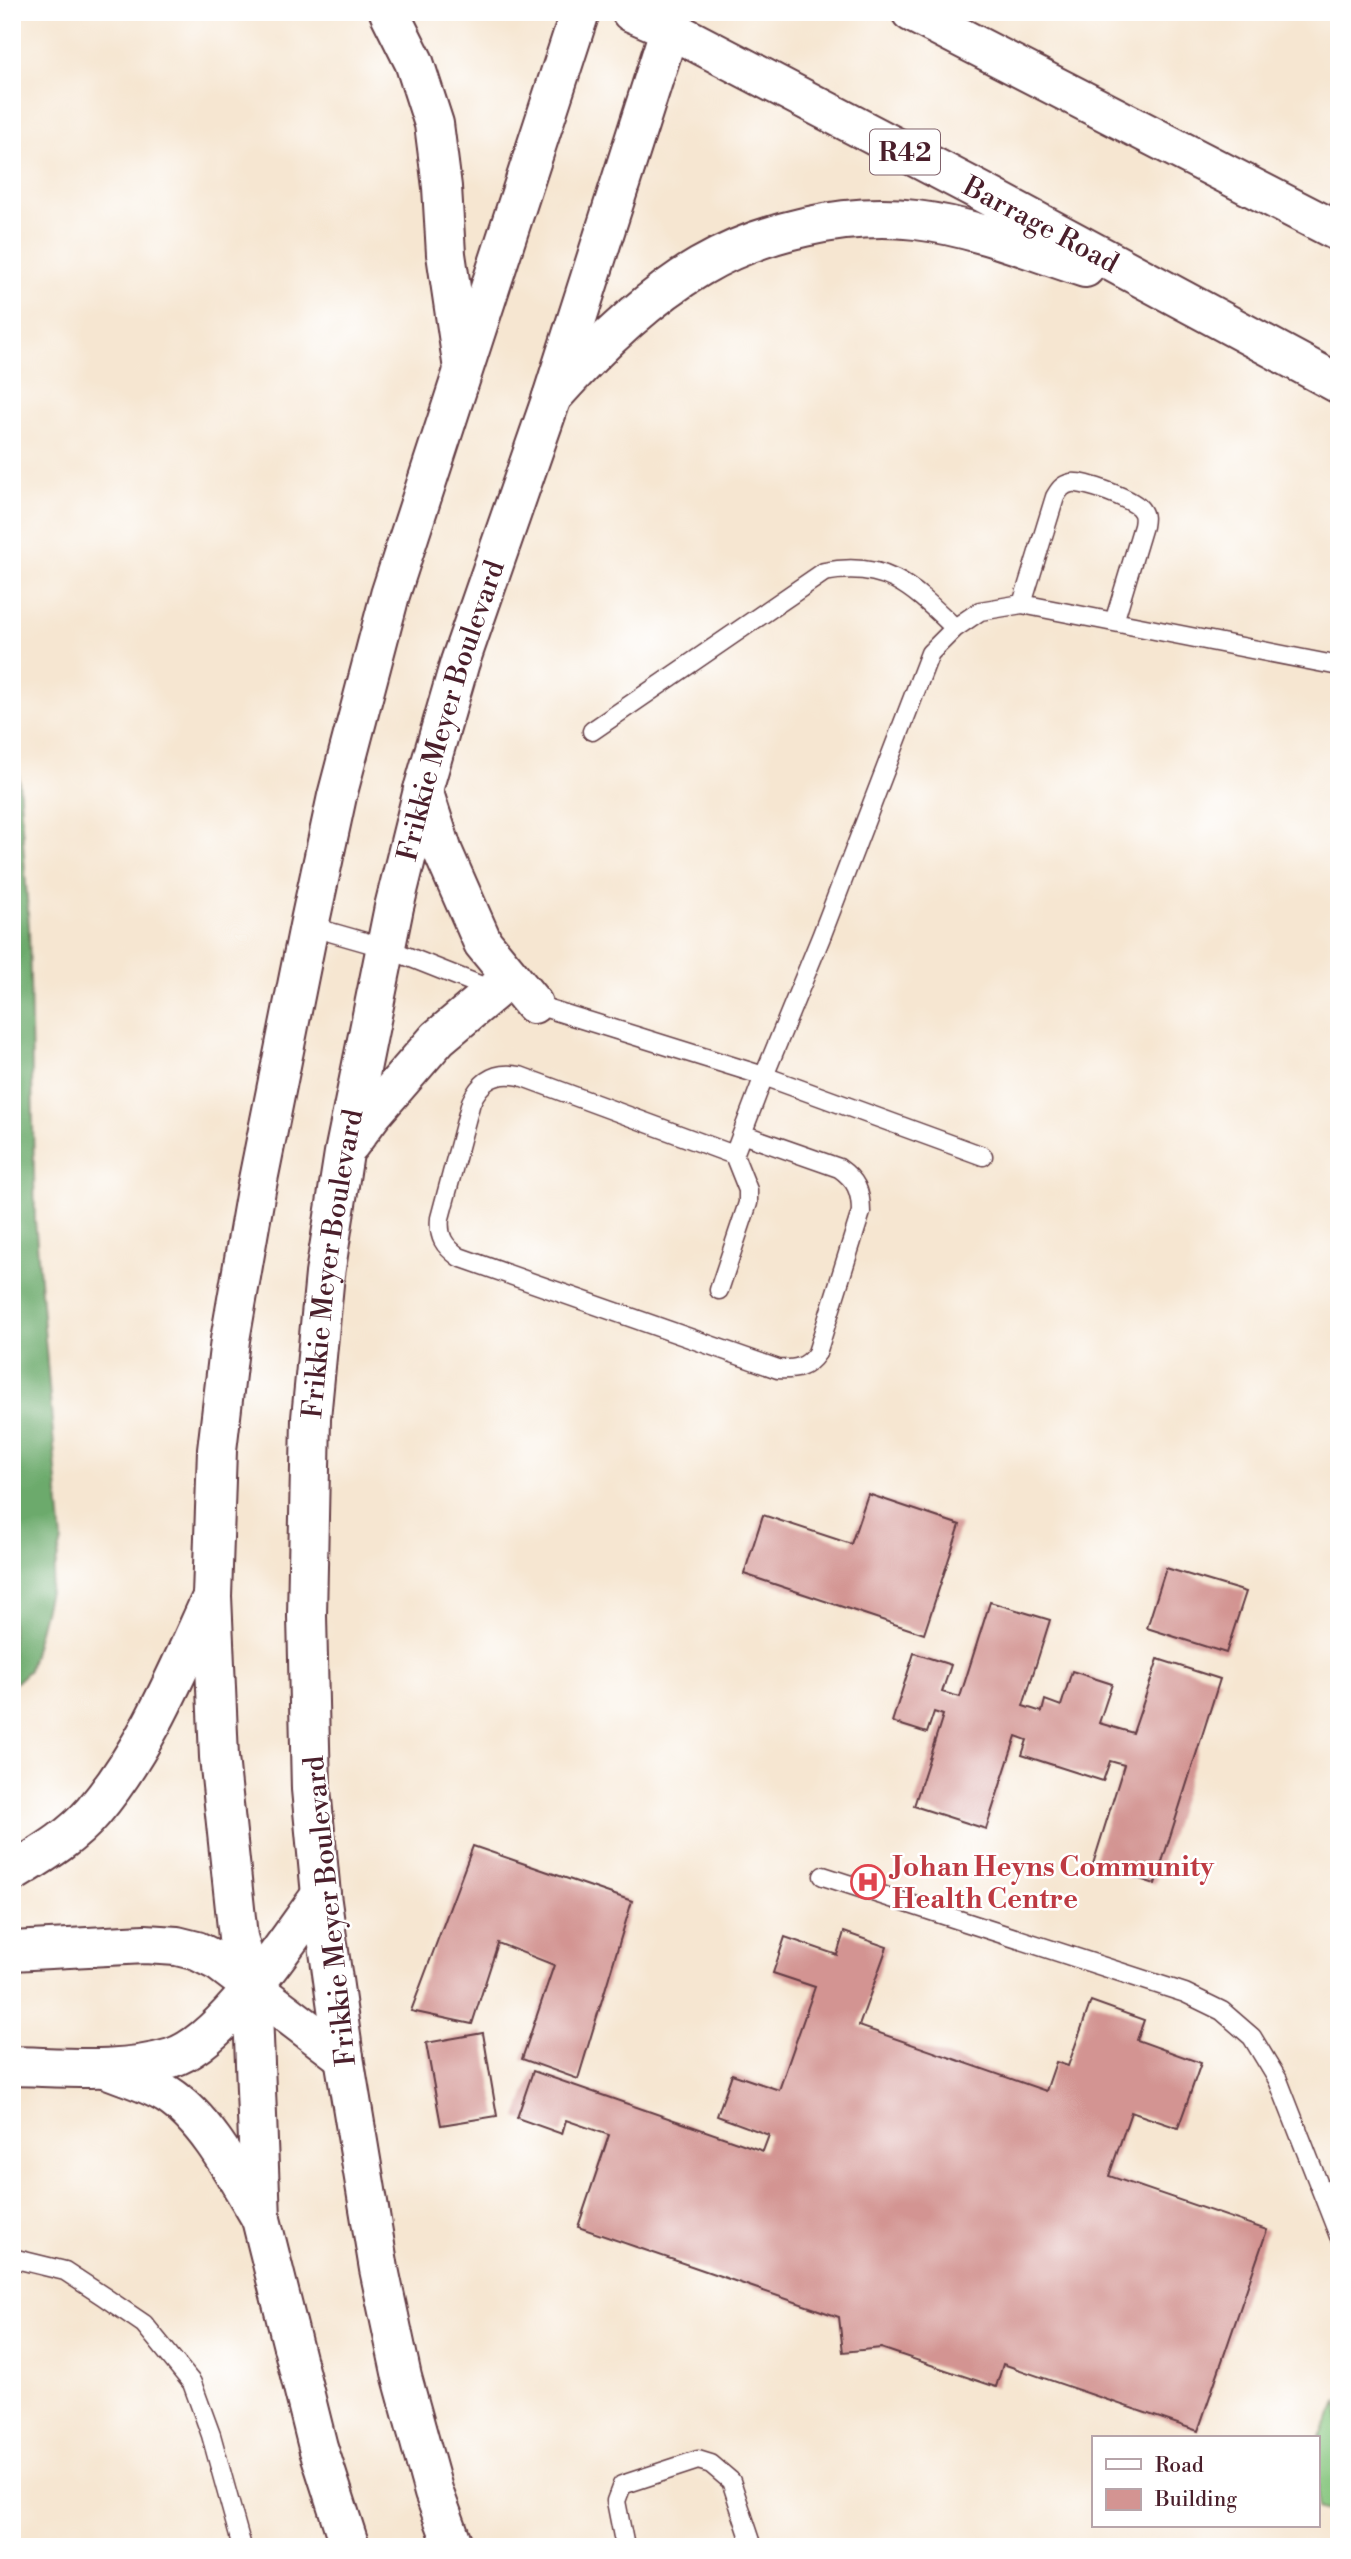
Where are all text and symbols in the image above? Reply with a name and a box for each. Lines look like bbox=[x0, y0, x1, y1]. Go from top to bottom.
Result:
road number: R42 bbox=[870, 130, 940, 174]
street label: Barrage Road bbox=[956, 169, 1125, 281]
street label: Frikkie Meyer Boulevard bbox=[390, 556, 513, 865]
street label: Frikkie Meyer Boulevard bbox=[295, 1106, 371, 1420]
street label: Frikkie Meyer Boulevard bbox=[297, 1754, 364, 2068]
place label: Johan Heyns Community Health Centre bbox=[888, 1850, 1215, 1917]
hospital icon: Johan Heyns Community Health Centre bbox=[849, 1863, 887, 1901]
legend bbox=[1092, 2436, 1320, 2528]
text: Road bbox=[1155, 2453, 1204, 2479]
text: Building bbox=[1154, 2487, 1237, 2513]

